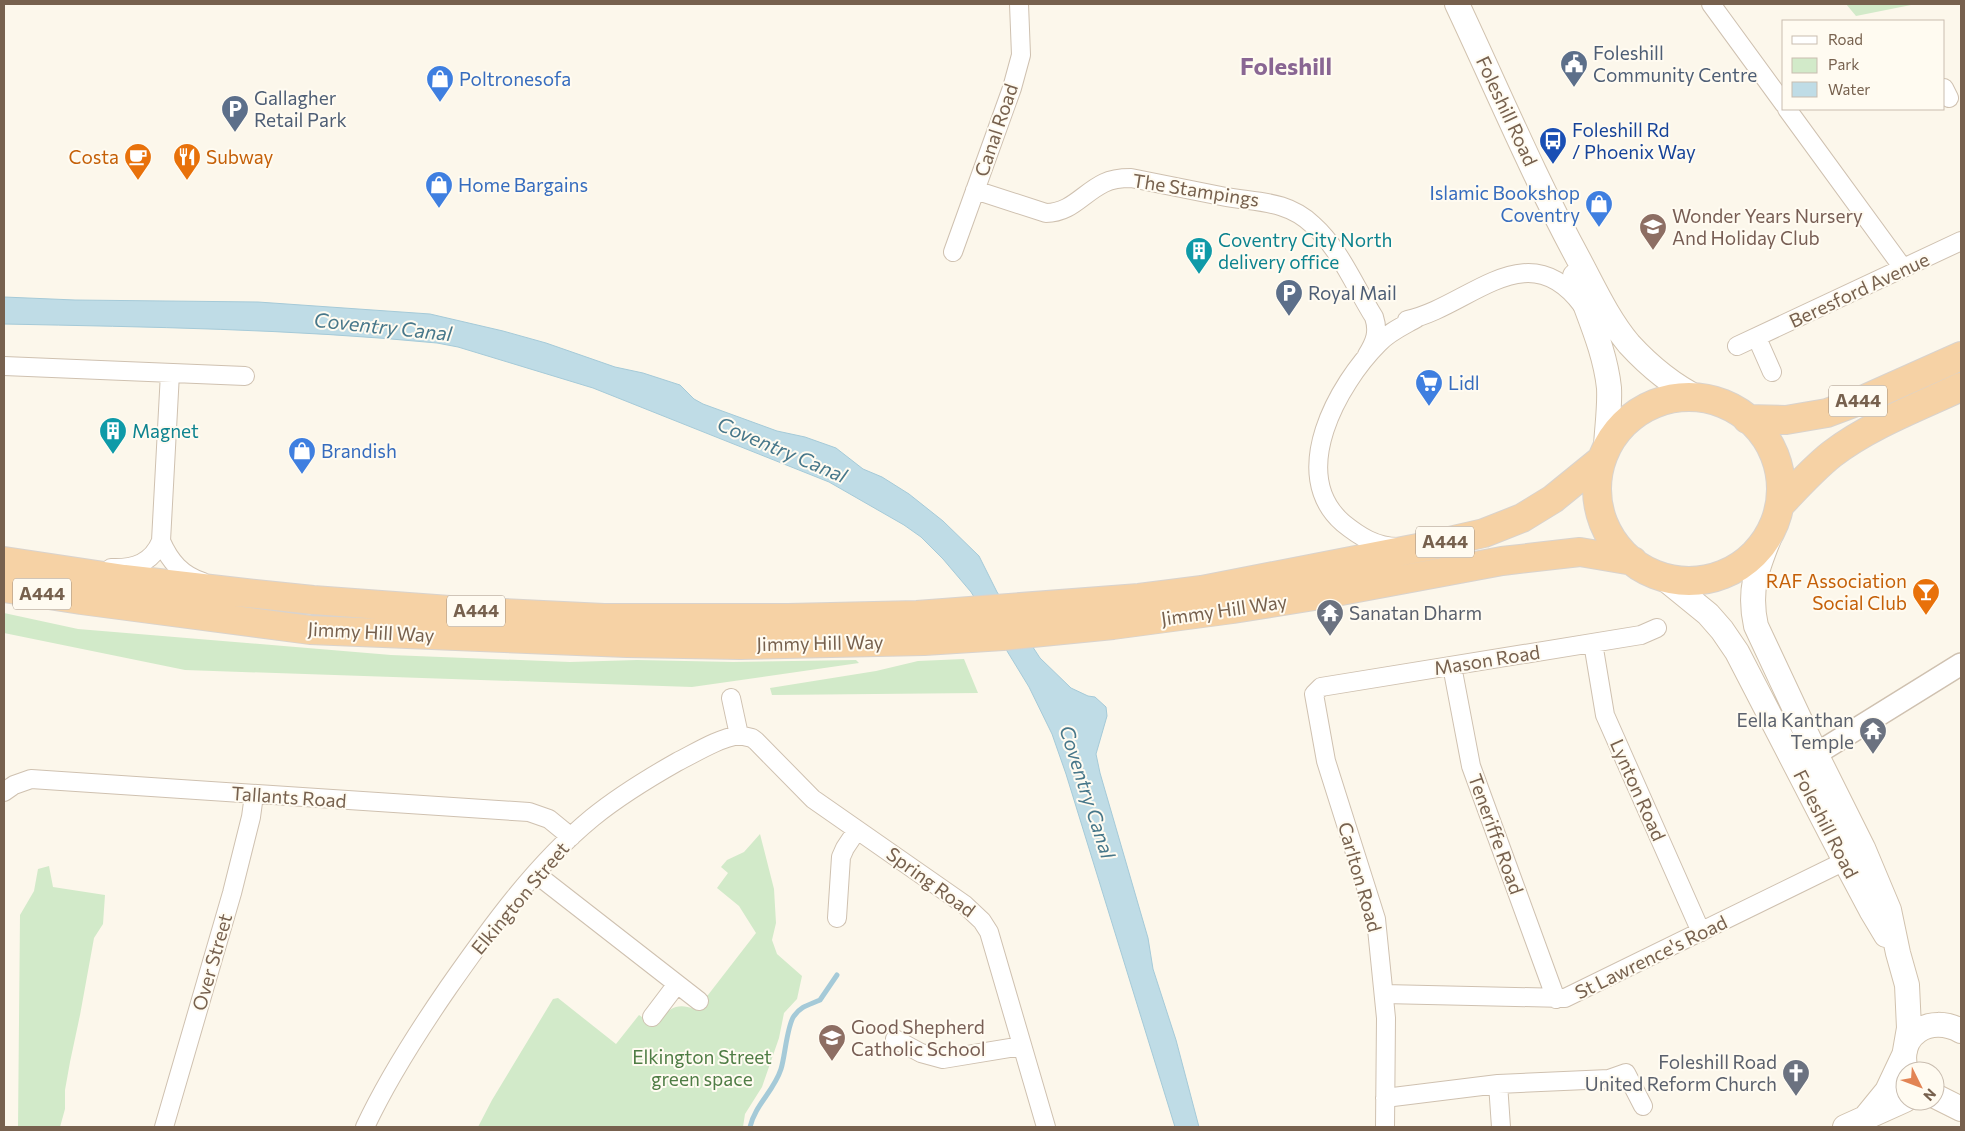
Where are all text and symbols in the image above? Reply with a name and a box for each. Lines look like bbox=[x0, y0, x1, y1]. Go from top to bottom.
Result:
legend bbox=[1782, 20, 1945, 110]
text: Road bbox=[1828, 30, 1863, 48]
place label: Foleshill Community Centre bbox=[1593, 41, 1757, 86]
public building icon: Foleshill Community Centre bbox=[1559, 49, 1589, 88]
district label: Foleshill bbox=[1240, 51, 1332, 80]
street label: Foleshill Road bbox=[1472, 52, 1543, 169]
text: Park bbox=[1828, 55, 1859, 73]
shop icon: Poltronesofa bbox=[425, 64, 455, 103]
place label: Poltronesofa bbox=[459, 67, 571, 90]
street label: Canal Road bbox=[969, 80, 1022, 179]
text: Water bbox=[1828, 80, 1870, 98]
place label: Gallagher Retail Park bbox=[254, 86, 347, 131]
parking icon: Gallagher Retail Park bbox=[220, 94, 250, 133]
place label: Foleshill Rd / Phoenix Way bbox=[1572, 118, 1696, 163]
bus stop icon: Foleshill Rd / Phoenix Way bbox=[1538, 126, 1568, 165]
cafe icon: Costa bbox=[123, 142, 153, 181]
restaurant icon: Subway bbox=[172, 142, 202, 181]
place label: Costa bbox=[69, 145, 119, 168]
place label: Subway bbox=[206, 145, 273, 168]
street label: The Stampings bbox=[1131, 168, 1261, 211]
shop icon: Home Bargains bbox=[424, 170, 454, 209]
place label: Home Bargains bbox=[458, 173, 588, 196]
place label: Islamic Bookshop Coventry bbox=[1429, 181, 1580, 226]
shop icon: Islamic Bookshop Coventry bbox=[1584, 189, 1614, 228]
place label: Wonder Years Nursery And Holiday Club bbox=[1672, 204, 1863, 249]
school or university icon: Wonder Years Nursery And Holiday Club bbox=[1638, 212, 1668, 251]
place label: Coventry City North delivery office bbox=[1218, 228, 1392, 273]
building icon: Coventry City North delivery office bbox=[1184, 236, 1214, 275]
street label: Beresford Avenue bbox=[1785, 247, 1932, 332]
parking icon: Royal Mail bbox=[1274, 278, 1304, 317]
place label: Royal Mail bbox=[1308, 281, 1397, 304]
water label: Coventry Canal bbox=[313, 307, 454, 345]
supermarket icon: Lidl bbox=[1414, 368, 1444, 407]
place label: Lidl bbox=[1448, 371, 1480, 394]
road number: A444 bbox=[1829, 386, 1887, 416]
water label: Coventry Canal bbox=[714, 411, 852, 488]
building icon: Magnet bbox=[98, 416, 128, 455]
place label: Magnet bbox=[132, 419, 199, 442]
shop icon: Brandish bbox=[287, 436, 317, 475]
place label: Brandish bbox=[321, 439, 397, 462]
road number: A444 bbox=[1416, 526, 1474, 558]
place label: RAF Association Social Club bbox=[1766, 569, 1907, 614]
bar icon: RAF Association Social Club bbox=[1911, 577, 1941, 616]
road number: A444 bbox=[13, 578, 71, 610]
street label: Jimmy Hill Way bbox=[1159, 589, 1289, 630]
road number: A444 bbox=[447, 596, 505, 626]
temple icon: Sanatan Dharm bbox=[1315, 598, 1345, 637]
place label: Sanatan Dharm bbox=[1349, 601, 1482, 624]
street label: Jimmy Hill Way bbox=[307, 617, 435, 646]
street label: Jimmy Hill Way bbox=[756, 630, 884, 655]
street label: Mason Road bbox=[1432, 640, 1541, 679]
place label: Eella Kanthan Temple bbox=[1736, 708, 1854, 753]
temple icon: Eella Kanthan Temple bbox=[1858, 716, 1888, 755]
water label: Coventry Canal bbox=[1055, 722, 1121, 862]
street label: Lynton Road bbox=[1606, 735, 1671, 844]
street label: Foleshill Road bbox=[1789, 766, 1864, 882]
street label: Teneriffe Road bbox=[1464, 771, 1529, 897]
street label: Tallants Road bbox=[231, 781, 347, 812]
street label: Carlton Road bbox=[1334, 819, 1387, 934]
street label: Elkington Street bbox=[466, 837, 573, 959]
street label: Spring Road bbox=[882, 842, 980, 921]
street label: Over Street bbox=[187, 910, 236, 1013]
street label: St Lawrence's Road bbox=[1571, 910, 1731, 1003]
place label: Good Shepherd Catholic School bbox=[851, 1015, 986, 1060]
school or university icon: Good Shepherd Catholic School bbox=[817, 1023, 847, 1062]
park label: Elkington Street green space bbox=[632, 1045, 772, 1090]
place label: Foleshill Road United Reform Church bbox=[1585, 1050, 1777, 1095]
church icon: Foleshill Road United Reform Church bbox=[1781, 1058, 1811, 1097]
north arrow bbox=[1895, 1061, 1945, 1111]
text: N bbox=[1920, 1085, 1940, 1105]

